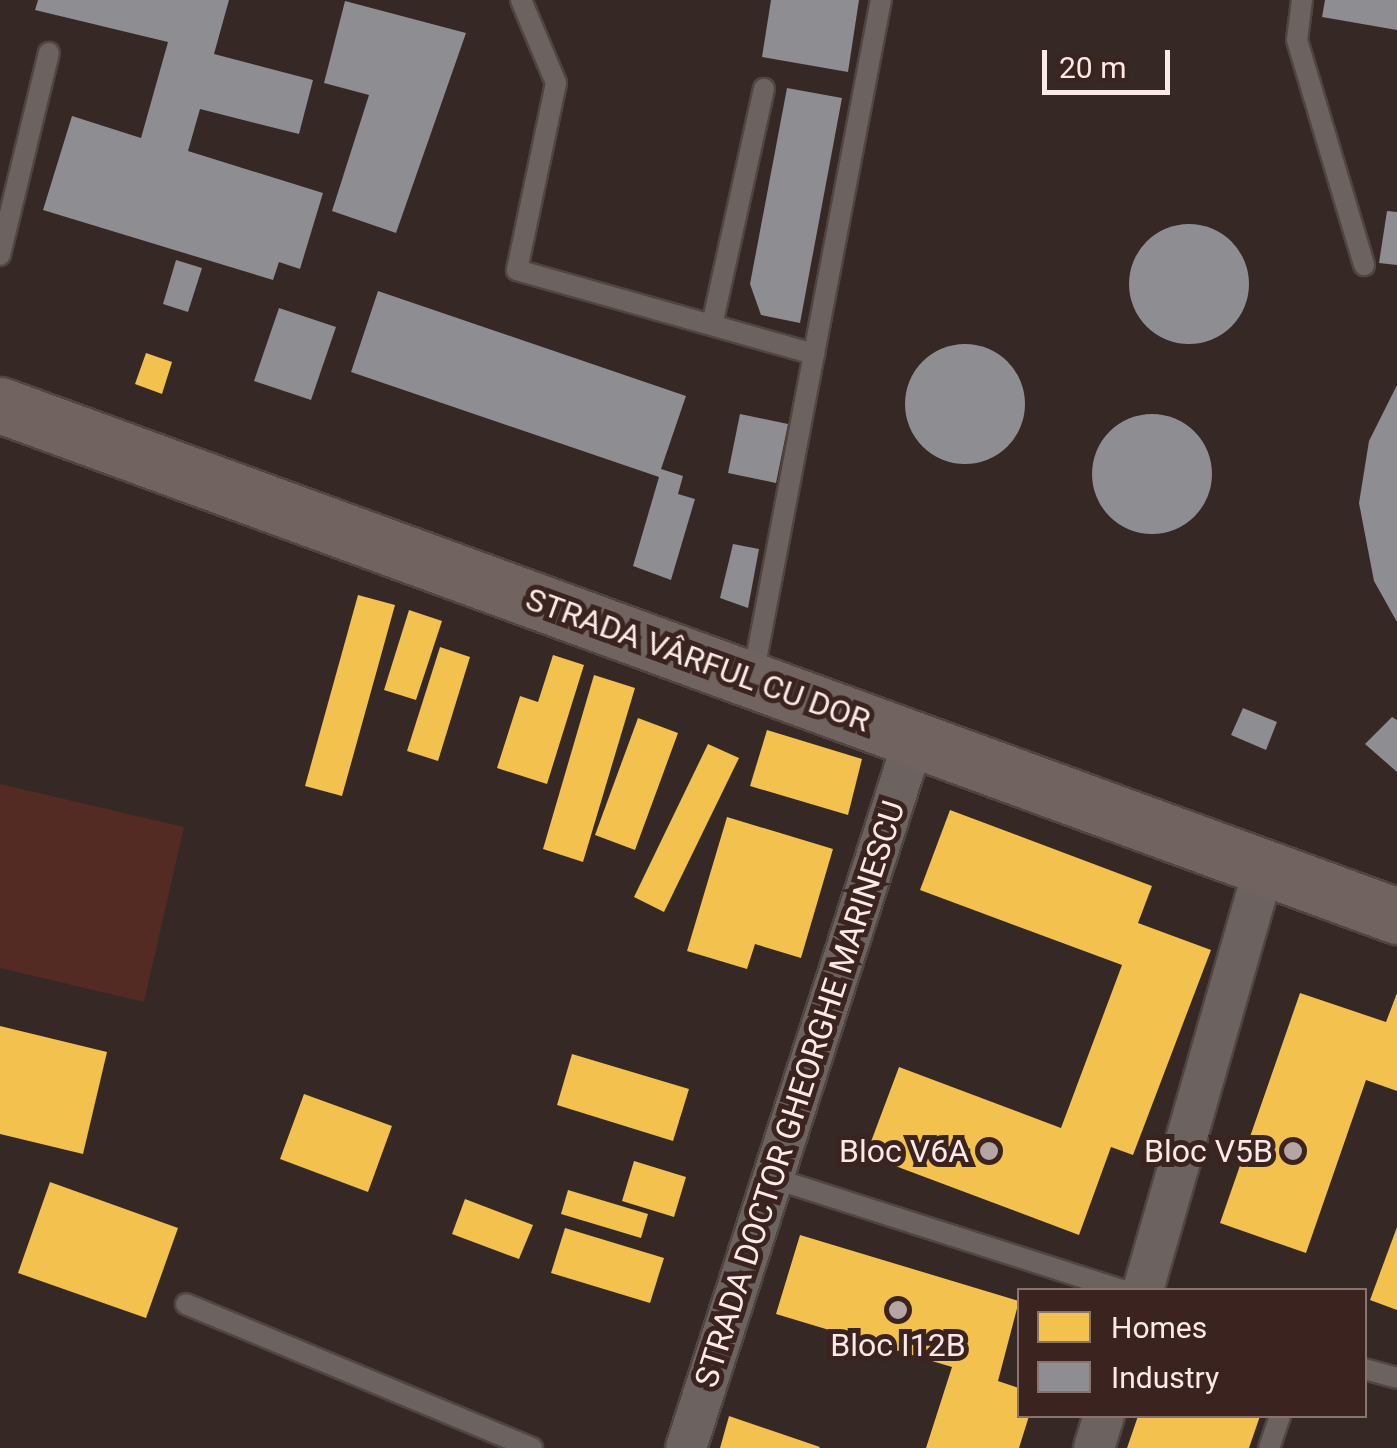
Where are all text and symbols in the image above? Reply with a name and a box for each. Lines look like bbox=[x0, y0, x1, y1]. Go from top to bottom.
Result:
scale bar bbox=[1047, 30, 1174, 92]
text: 20 m bbox=[1059, 50, 1126, 85]
street label: STRADA VÂRFUL CU DOR bbox=[520, 580, 876, 740]
street label: STRADA DOCTOR GHEORGHE MARINESCU bbox=[687, 796, 913, 1392]
place label: Bloc V6A bbox=[839, 1132, 969, 1170]
place label: Bloc V5B bbox=[1144, 1132, 1273, 1170]
marker: Bloc V6A bbox=[978, 1140, 1000, 1162]
marker: Bloc V5B bbox=[1282, 1140, 1304, 1162]
legend bbox=[1017, 1288, 1367, 1418]
marker: Bloc I12B bbox=[887, 1299, 909, 1321]
text: Homes bbox=[1111, 1310, 1207, 1345]
place label: Bloc I12B bbox=[830, 1326, 966, 1364]
text: Industry bbox=[1111, 1360, 1219, 1395]

